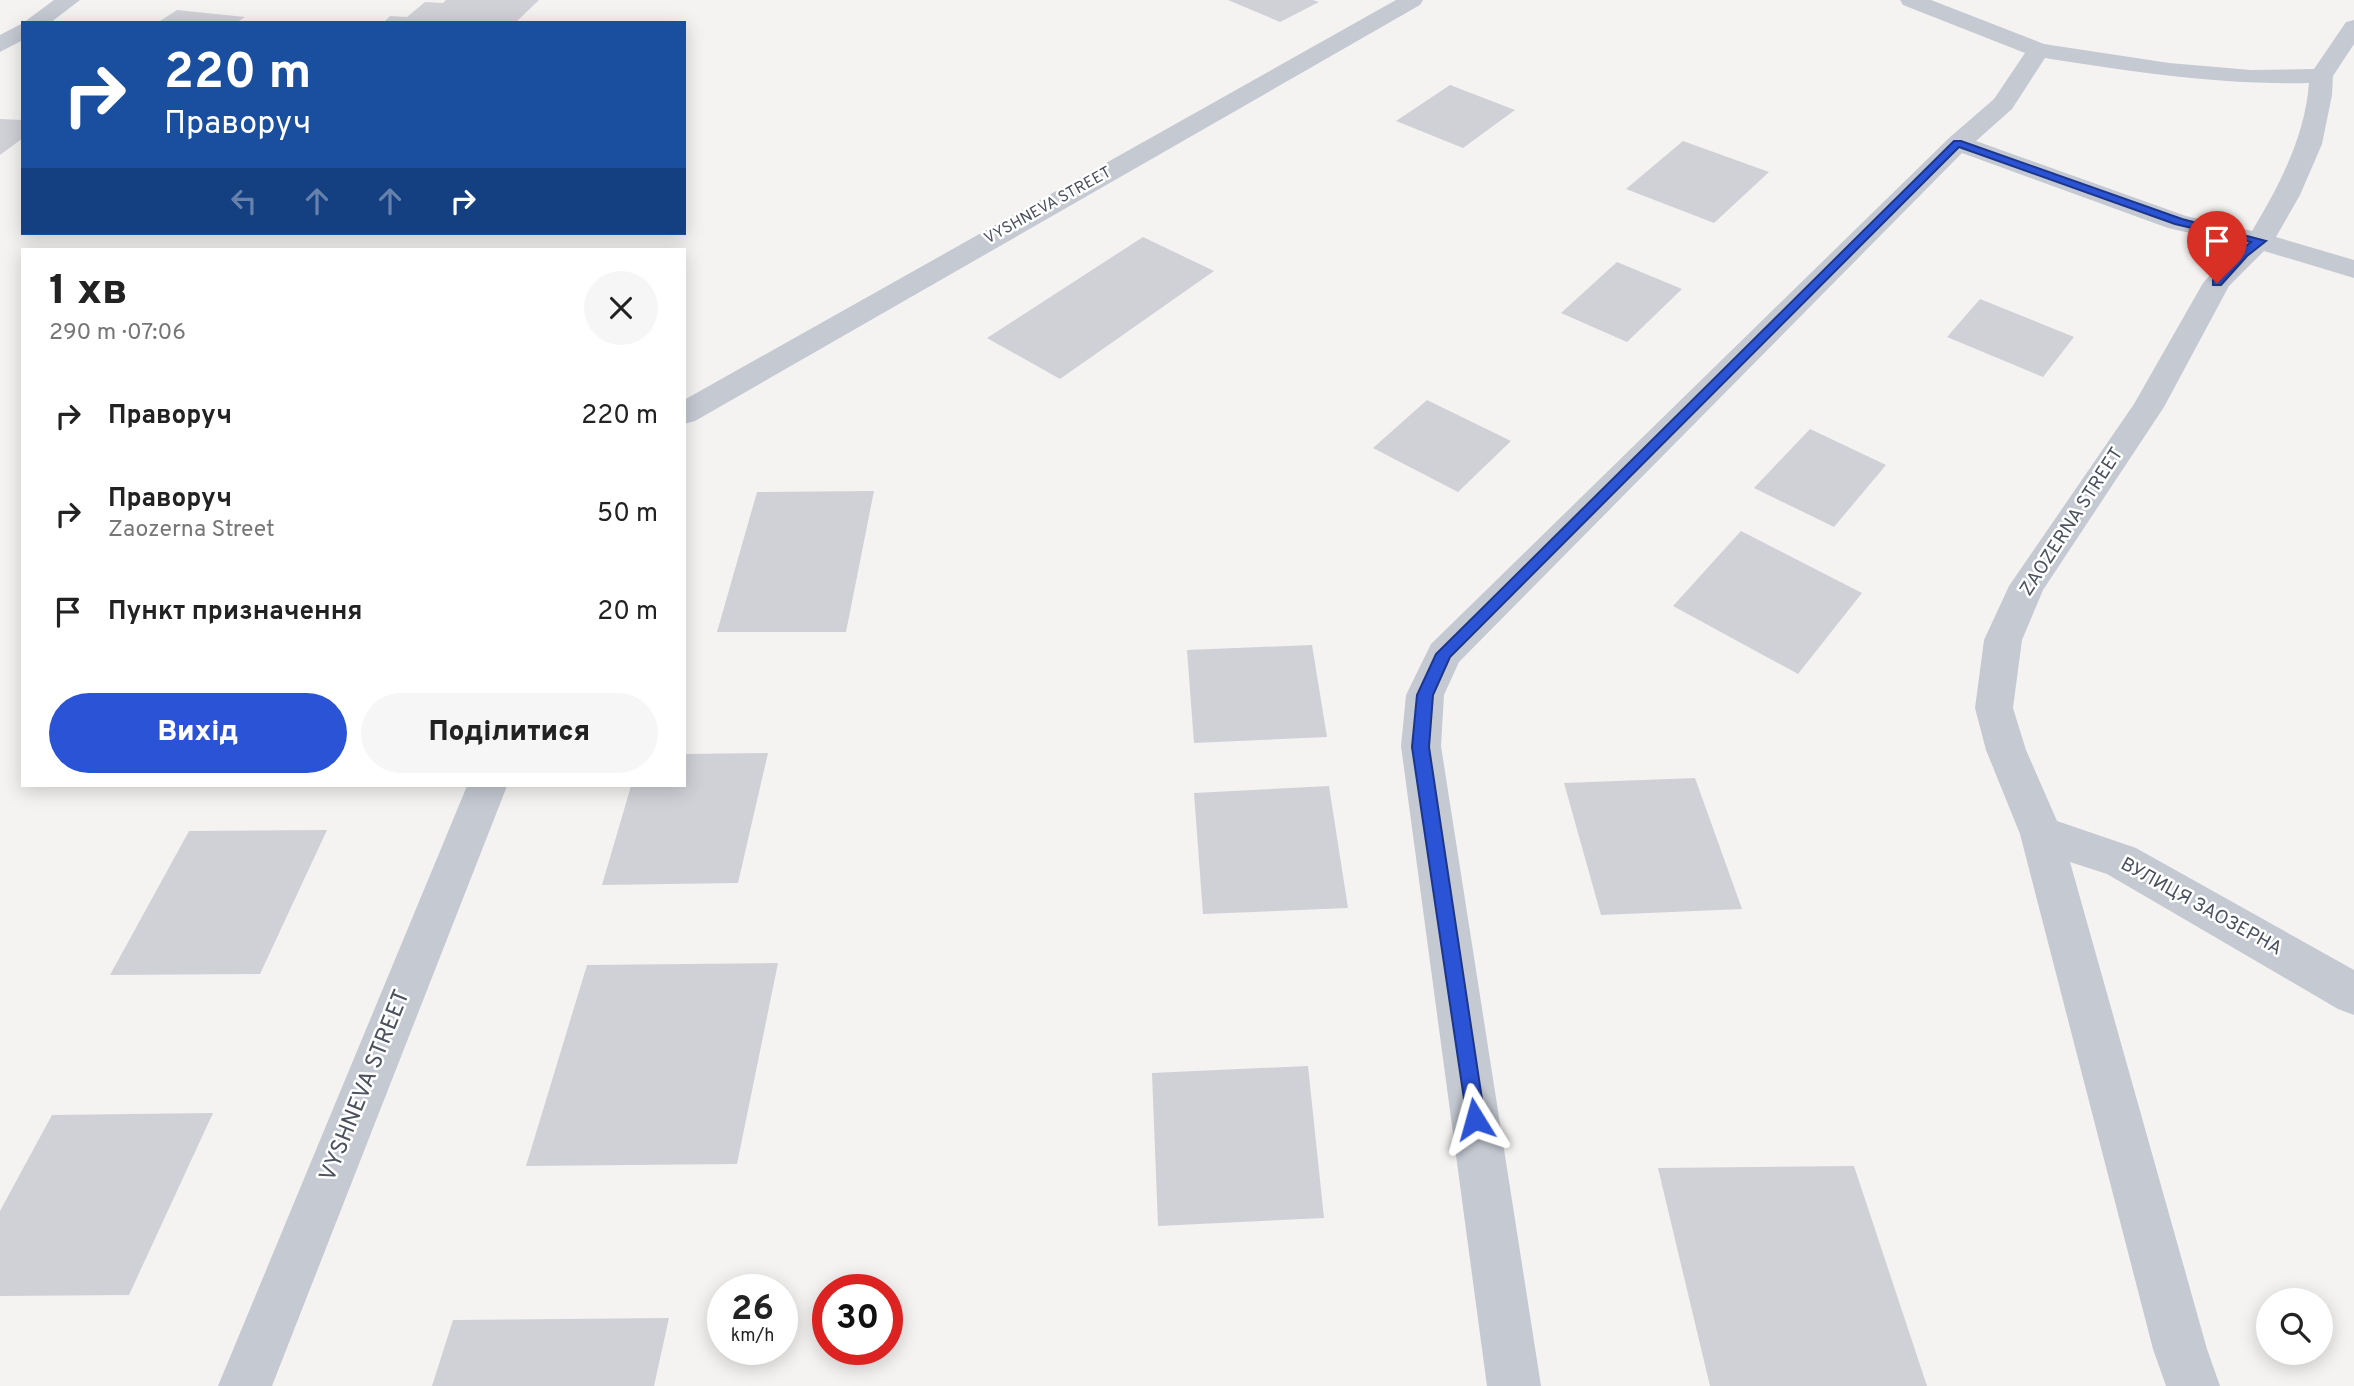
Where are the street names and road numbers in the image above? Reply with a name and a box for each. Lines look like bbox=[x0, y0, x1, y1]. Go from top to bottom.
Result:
street label: VYSHNEVA STREET bbox=[981, 163, 1115, 249]
street label: ZAOZERNA STREET bbox=[2015, 443, 2129, 601]
street label: ВУЛИЦЯ ЗАОЗЕРНА bbox=[2116, 853, 2286, 961]
street label: VYSHNEVA STREET bbox=[314, 986, 418, 1186]

